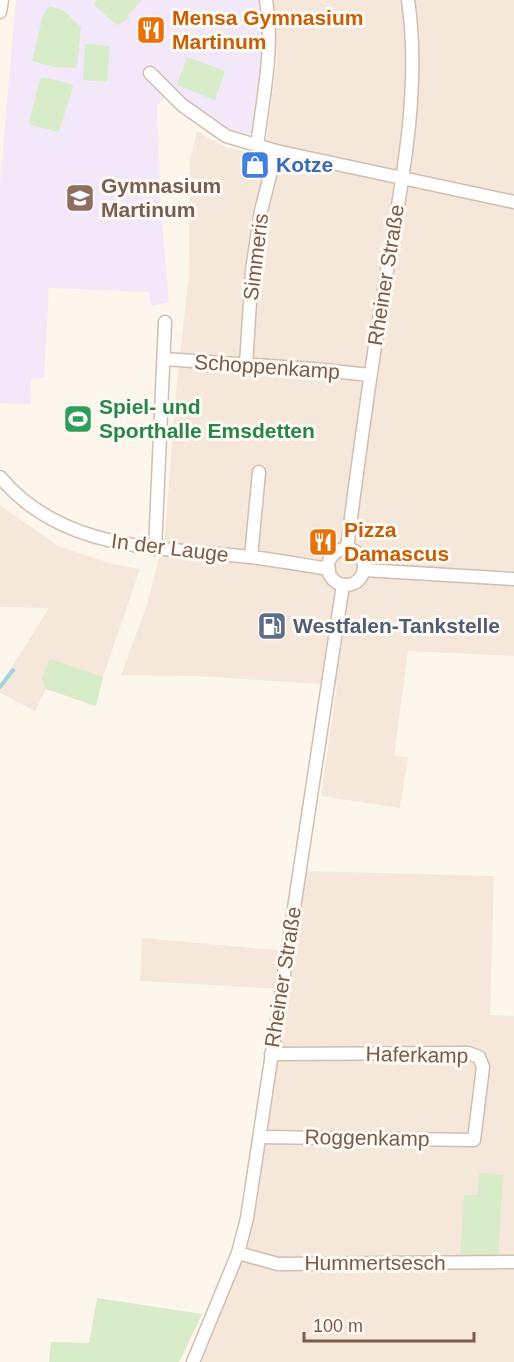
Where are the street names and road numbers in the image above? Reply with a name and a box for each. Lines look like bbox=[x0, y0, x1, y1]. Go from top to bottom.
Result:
street label: Rheiner Straße bbox=[363, 203, 408, 347]
street label: Simmeris bbox=[239, 212, 272, 302]
street label: Schoppenkamp bbox=[193, 350, 341, 383]
street label: In der Lauge bbox=[110, 529, 230, 566]
street label: Rheiner Straße bbox=[260, 905, 305, 1049]
street label: Haferkamp bbox=[365, 1042, 469, 1067]
street label: Roggenkamp bbox=[304, 1125, 430, 1150]
street label: Hummertsesch bbox=[304, 1251, 446, 1274]

